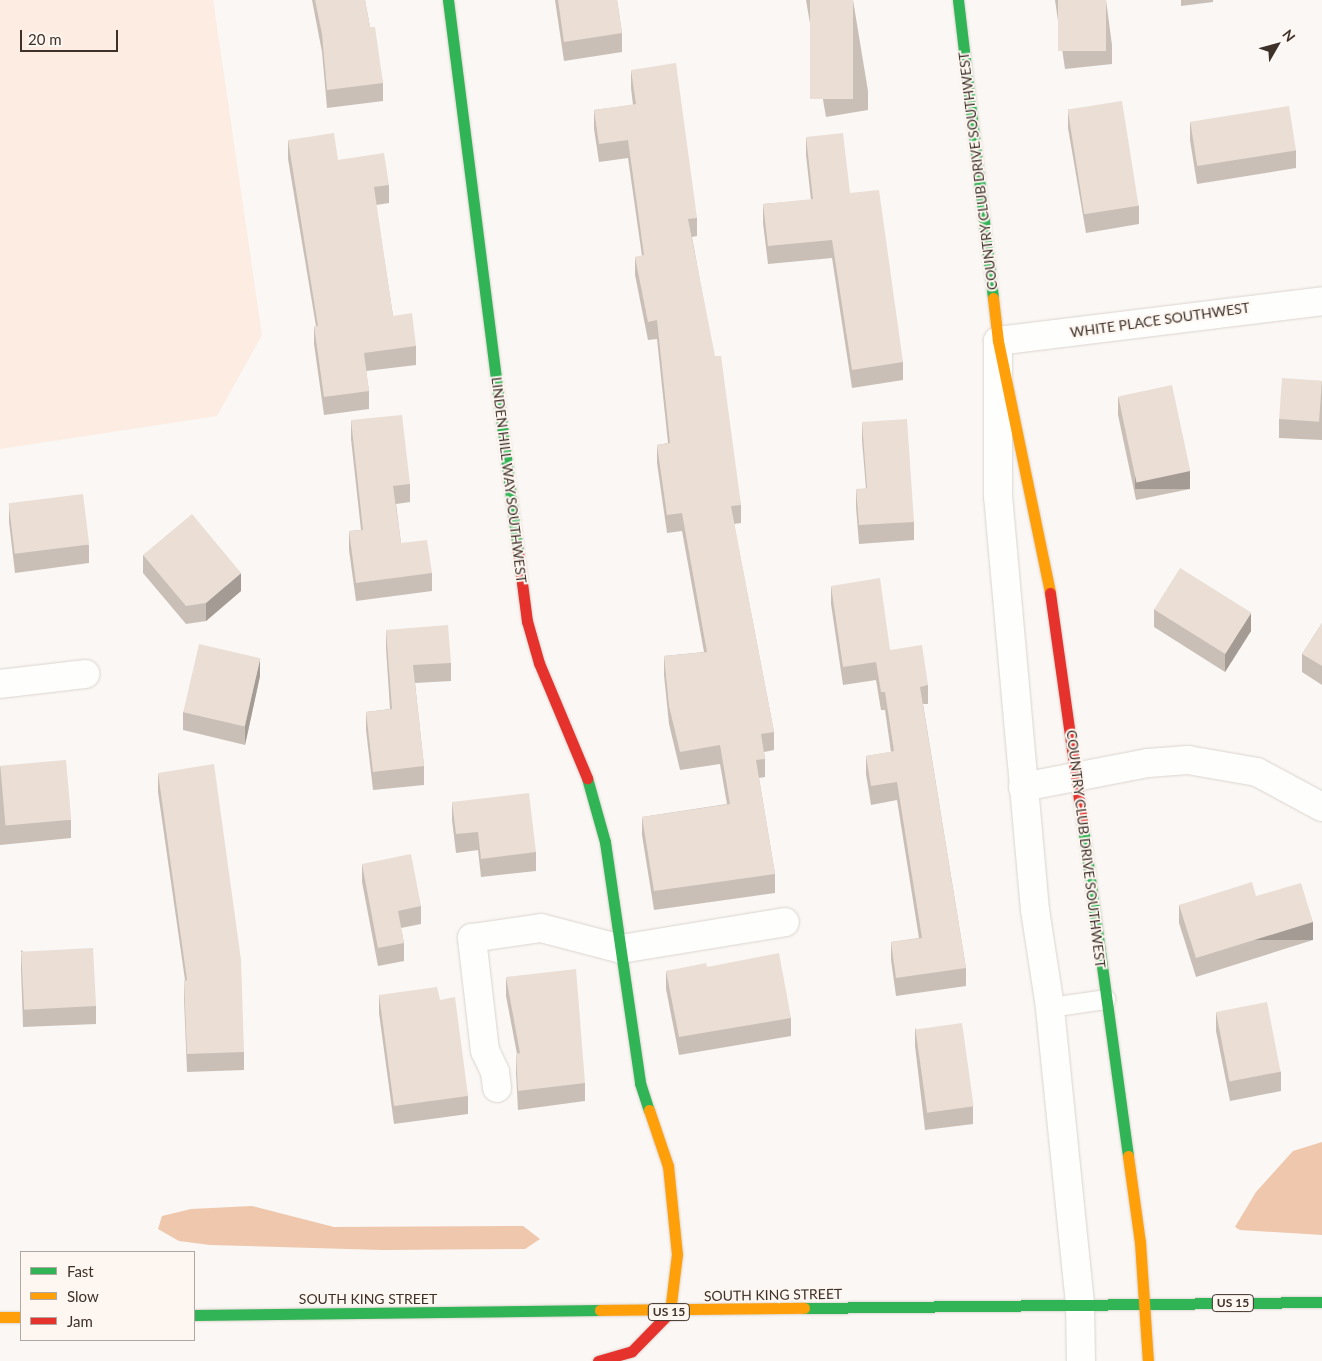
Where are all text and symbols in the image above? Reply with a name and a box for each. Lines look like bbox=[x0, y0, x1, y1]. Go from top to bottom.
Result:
scale bar bbox=[22, 20, 120, 52]
north arrow bbox=[1252, 20, 1302, 70]
text: N bbox=[1279, 26, 1299, 45]
text: 20 m bbox=[28, 30, 62, 48]
street label: COUNTRY CLUB DRIVE SOUTHWEST bbox=[955, 51, 1001, 291]
street label: WHITE PLACE SOUTHWEST bbox=[1069, 299, 1251, 341]
street label: LINDEN HILL WAY SOUTHWEST bbox=[488, 375, 530, 585]
street label: COUNTRY CLUB DRIVE SOUTHWEST bbox=[1063, 729, 1109, 969]
legend bbox=[20, 1251, 195, 1341]
text: Fast bbox=[67, 1262, 94, 1280]
street label: SOUTH KING STREET bbox=[704, 1285, 842, 1305]
text: Slow bbox=[67, 1287, 99, 1305]
street label: SOUTH KING STREET bbox=[299, 1291, 437, 1307]
road number: US 15 bbox=[1212, 1294, 1254, 1312]
road number: US 15 bbox=[648, 1302, 690, 1321]
text: Jam bbox=[67, 1312, 93, 1330]

